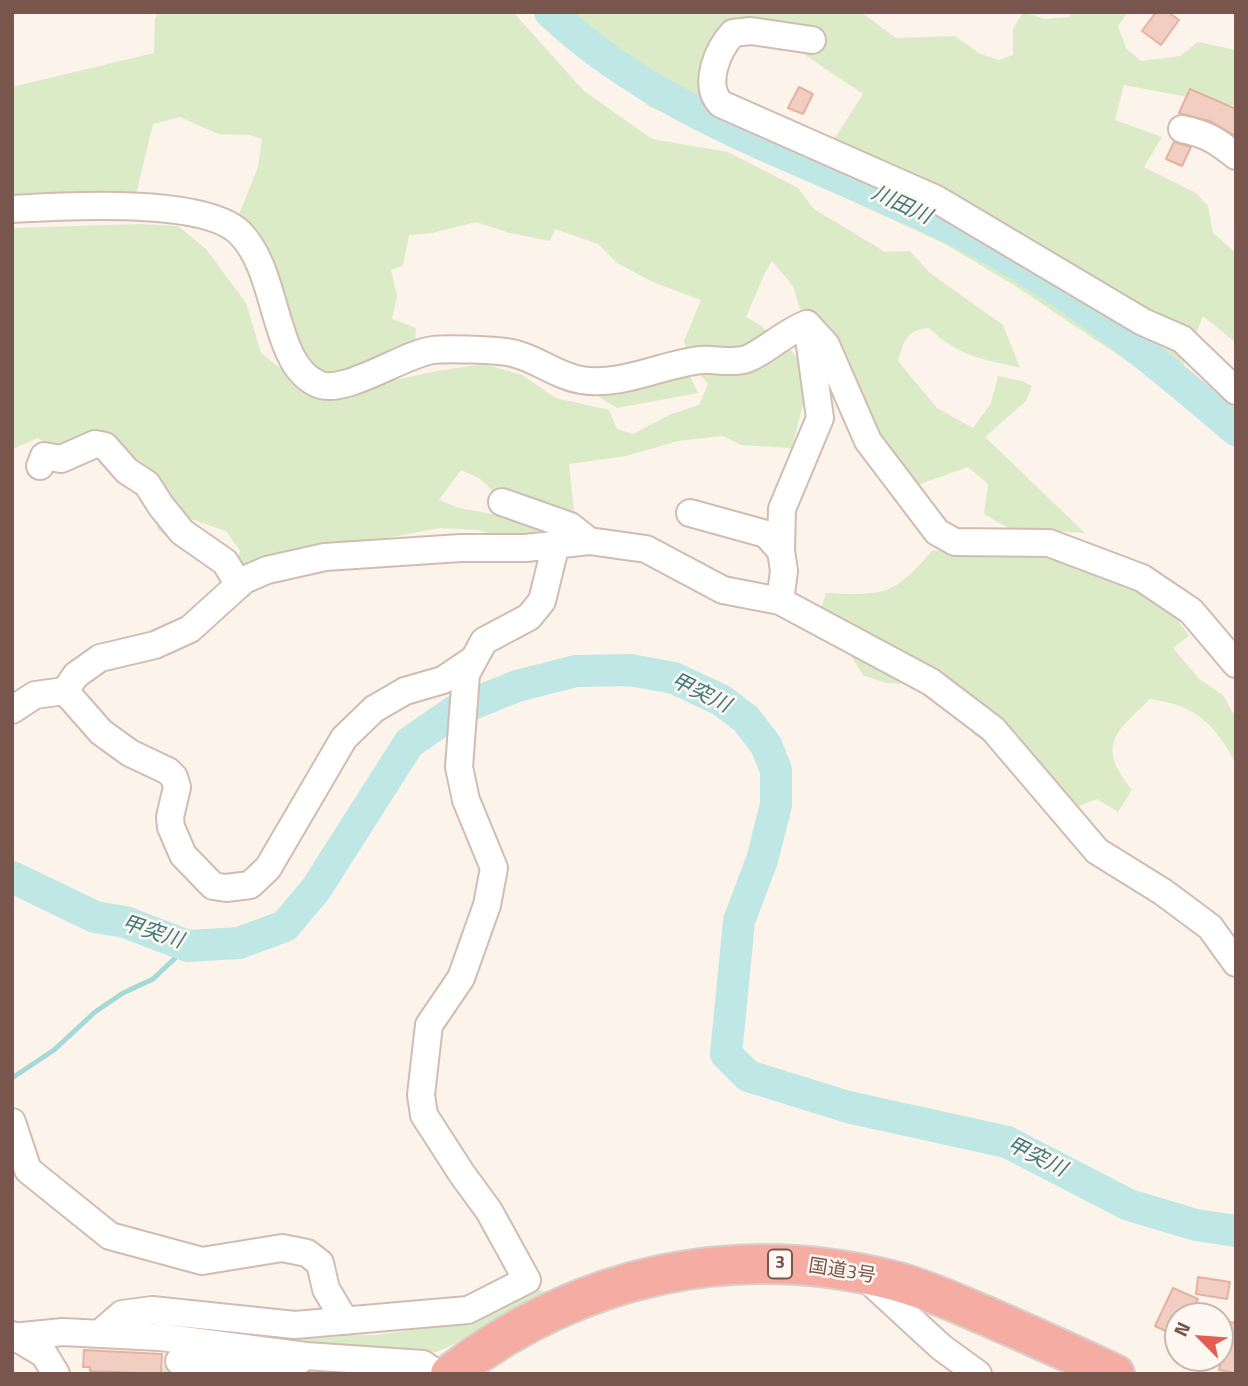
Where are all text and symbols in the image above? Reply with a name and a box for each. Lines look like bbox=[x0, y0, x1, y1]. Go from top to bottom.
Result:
water label: 川田川 bbox=[867, 181, 935, 231]
water label: 甲突川 bbox=[666, 669, 734, 719]
water label: 甲突川 bbox=[118, 911, 186, 955]
water label: 甲突川 bbox=[1002, 1133, 1070, 1183]
road number: 3 bbox=[768, 1250, 792, 1279]
street label: 国道3号 bbox=[807, 1255, 877, 1289]
north arrow bbox=[1164, 1302, 1234, 1372]
text: N bbox=[1165, 1317, 1197, 1341]

